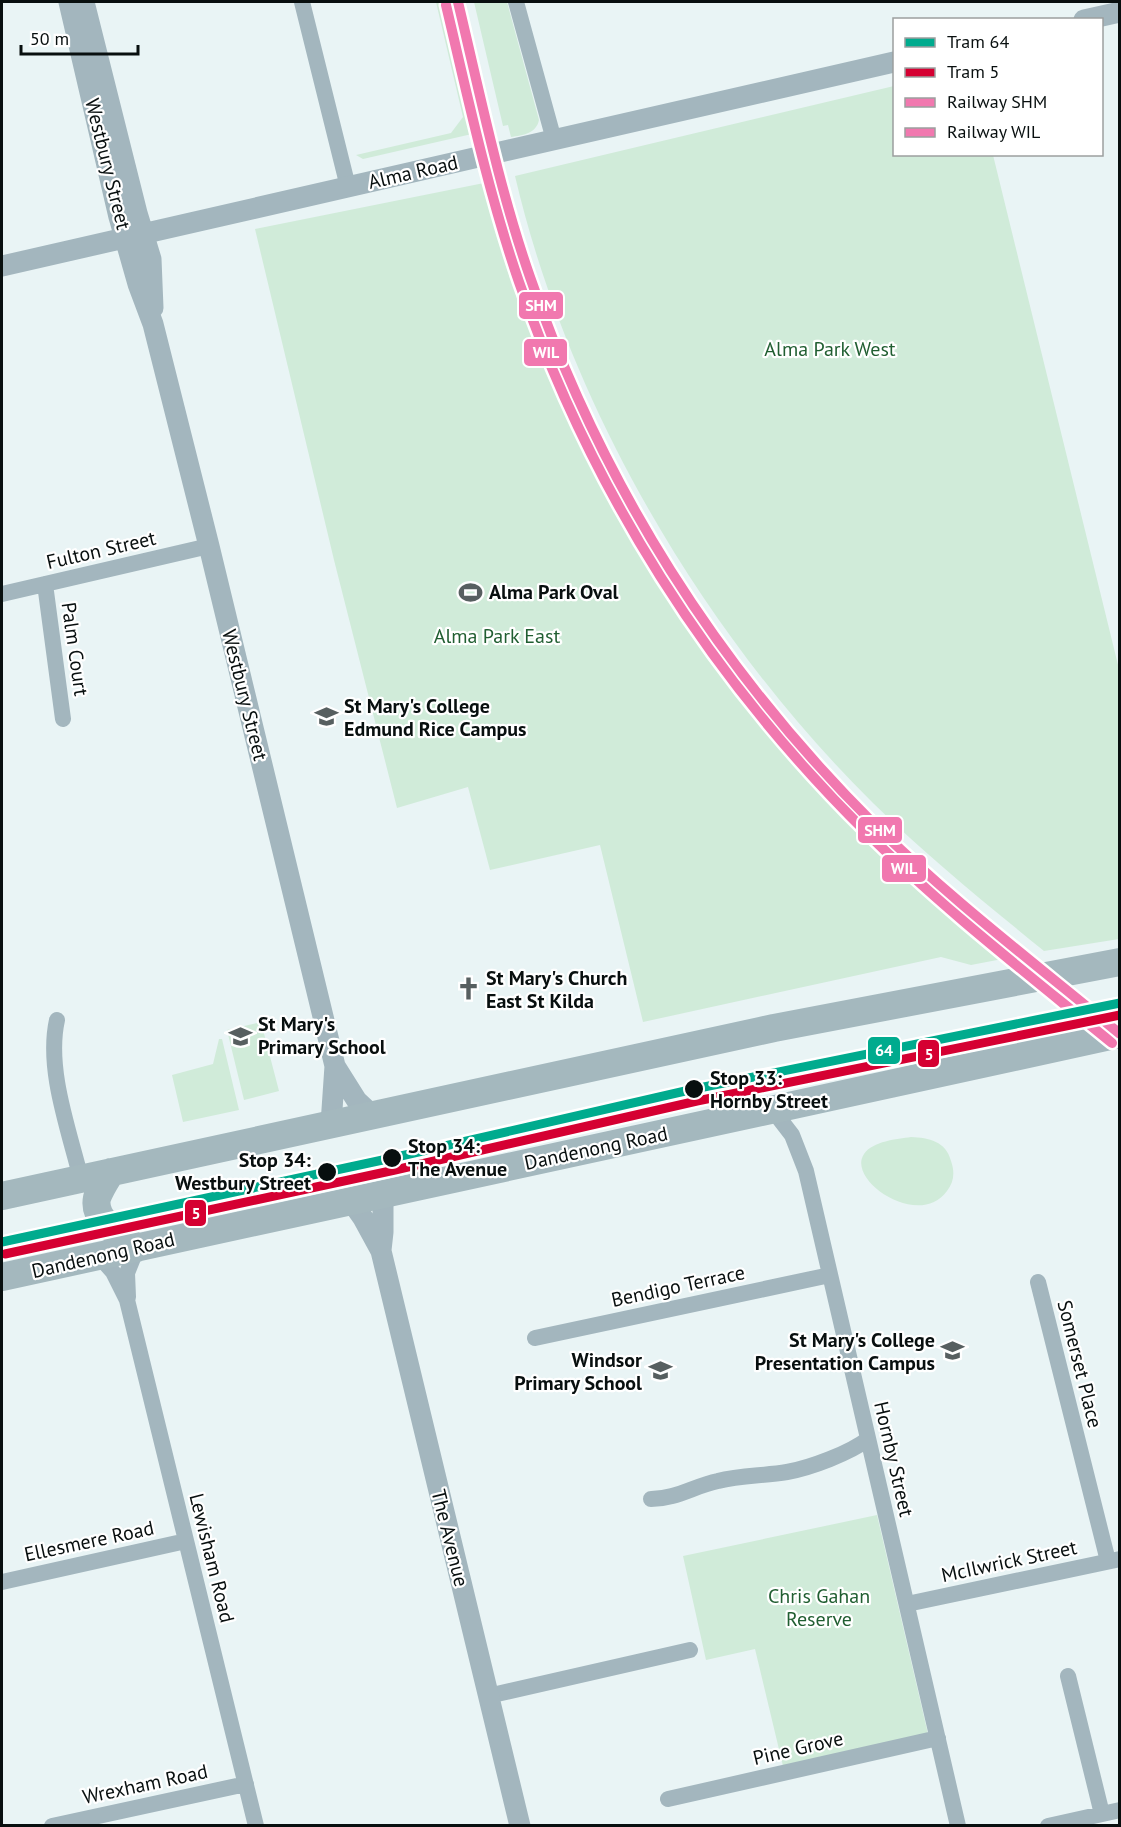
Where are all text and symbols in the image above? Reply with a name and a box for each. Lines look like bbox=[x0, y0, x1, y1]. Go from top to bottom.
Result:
scale bar bbox=[21, 18, 138, 56]
legend bbox=[893, 18, 1103, 156]
text: 50 m bbox=[30, 27, 69, 50]
text: Tram 64 bbox=[947, 30, 1009, 53]
text: Tram 5 bbox=[947, 60, 999, 83]
text: Railway SHM bbox=[947, 90, 1047, 113]
street label: Westbury Street bbox=[79, 96, 137, 233]
text: Railway WIL bbox=[947, 120, 1040, 143]
street label: Alma Road bbox=[366, 149, 460, 195]
line badge: SHM bbox=[518, 291, 564, 320]
text: SHM bbox=[525, 295, 557, 315]
park label: Alma Park West bbox=[764, 336, 896, 362]
line badge: WIL bbox=[523, 338, 568, 367]
text: WIL bbox=[533, 342, 560, 362]
street label: Fulton Street bbox=[44, 525, 159, 575]
sports icon: Alma Park Oval bbox=[458, 579, 484, 605]
place label: Alma Park Oval bbox=[489, 579, 619, 605]
street label: Palm Court bbox=[56, 601, 94, 698]
park label: Alma Park East bbox=[434, 623, 560, 649]
street label: Westbury Street bbox=[216, 627, 274, 764]
place label: St Mary's College Edmund Rice Campus bbox=[344, 693, 527, 742]
school or university icon: St Mary's College Edmund Rice Campus bbox=[313, 704, 339, 730]
line badge: SHM bbox=[857, 816, 903, 844]
text: SHM bbox=[864, 820, 896, 840]
line badge: WIL bbox=[881, 854, 927, 883]
text: WIL bbox=[891, 858, 918, 878]
place label: St Mary's Church East St Kilda bbox=[486, 965, 627, 1014]
church icon: St Mary's Church East St Kilda bbox=[455, 976, 481, 1002]
place label: St Mary's Primary School bbox=[258, 1011, 386, 1060]
school or university icon: St Mary's Primary School bbox=[227, 1023, 253, 1049]
line badge: 64 bbox=[867, 1036, 901, 1065]
line badge: 5 bbox=[917, 1039, 940, 1068]
text: 64 bbox=[875, 1040, 893, 1060]
text: 5 bbox=[924, 1044, 934, 1064]
place label: Stop 33: Hornby Street bbox=[710, 1065, 828, 1114]
marker: Stop 33: Hornby Street bbox=[683, 1078, 705, 1100]
street label: Dandenong Road bbox=[522, 1120, 670, 1176]
place label: Stop 34: The Avenue bbox=[408, 1133, 507, 1182]
place label: Stop 34: Westbury Street bbox=[175, 1147, 312, 1196]
marker: Stop 34: The Avenue bbox=[381, 1147, 403, 1169]
marker: Stop 34: Westbury Street bbox=[316, 1161, 338, 1183]
line badge: 5 bbox=[184, 1199, 207, 1227]
text: 5 bbox=[191, 1203, 201, 1223]
street label: Dandenong Road bbox=[29, 1226, 177, 1284]
street label: Bendigo Terrace bbox=[609, 1259, 747, 1313]
street label: Somerset Place bbox=[1052, 1297, 1108, 1431]
place label: St Mary's College Presentation Campus bbox=[755, 1327, 935, 1376]
school or university icon: St Mary's College Presentation Campus bbox=[940, 1338, 966, 1364]
place label: Windsor Primary School bbox=[514, 1347, 642, 1396]
school or university icon: Windsor Primary School bbox=[647, 1358, 673, 1384]
street label: Hornby Street bbox=[868, 1399, 920, 1519]
street label: The Avenue bbox=[425, 1487, 475, 1589]
street label: Lewisham Road bbox=[183, 1491, 241, 1625]
street label: Ellesmere Road bbox=[22, 1515, 156, 1567]
street label: McIlwrick Street bbox=[939, 1534, 1079, 1588]
park label: Chris Gahan Reserve bbox=[768, 1583, 870, 1632]
street label: Pine Grove bbox=[750, 1725, 846, 1771]
street label: Wrexham Road bbox=[80, 1758, 210, 1810]

